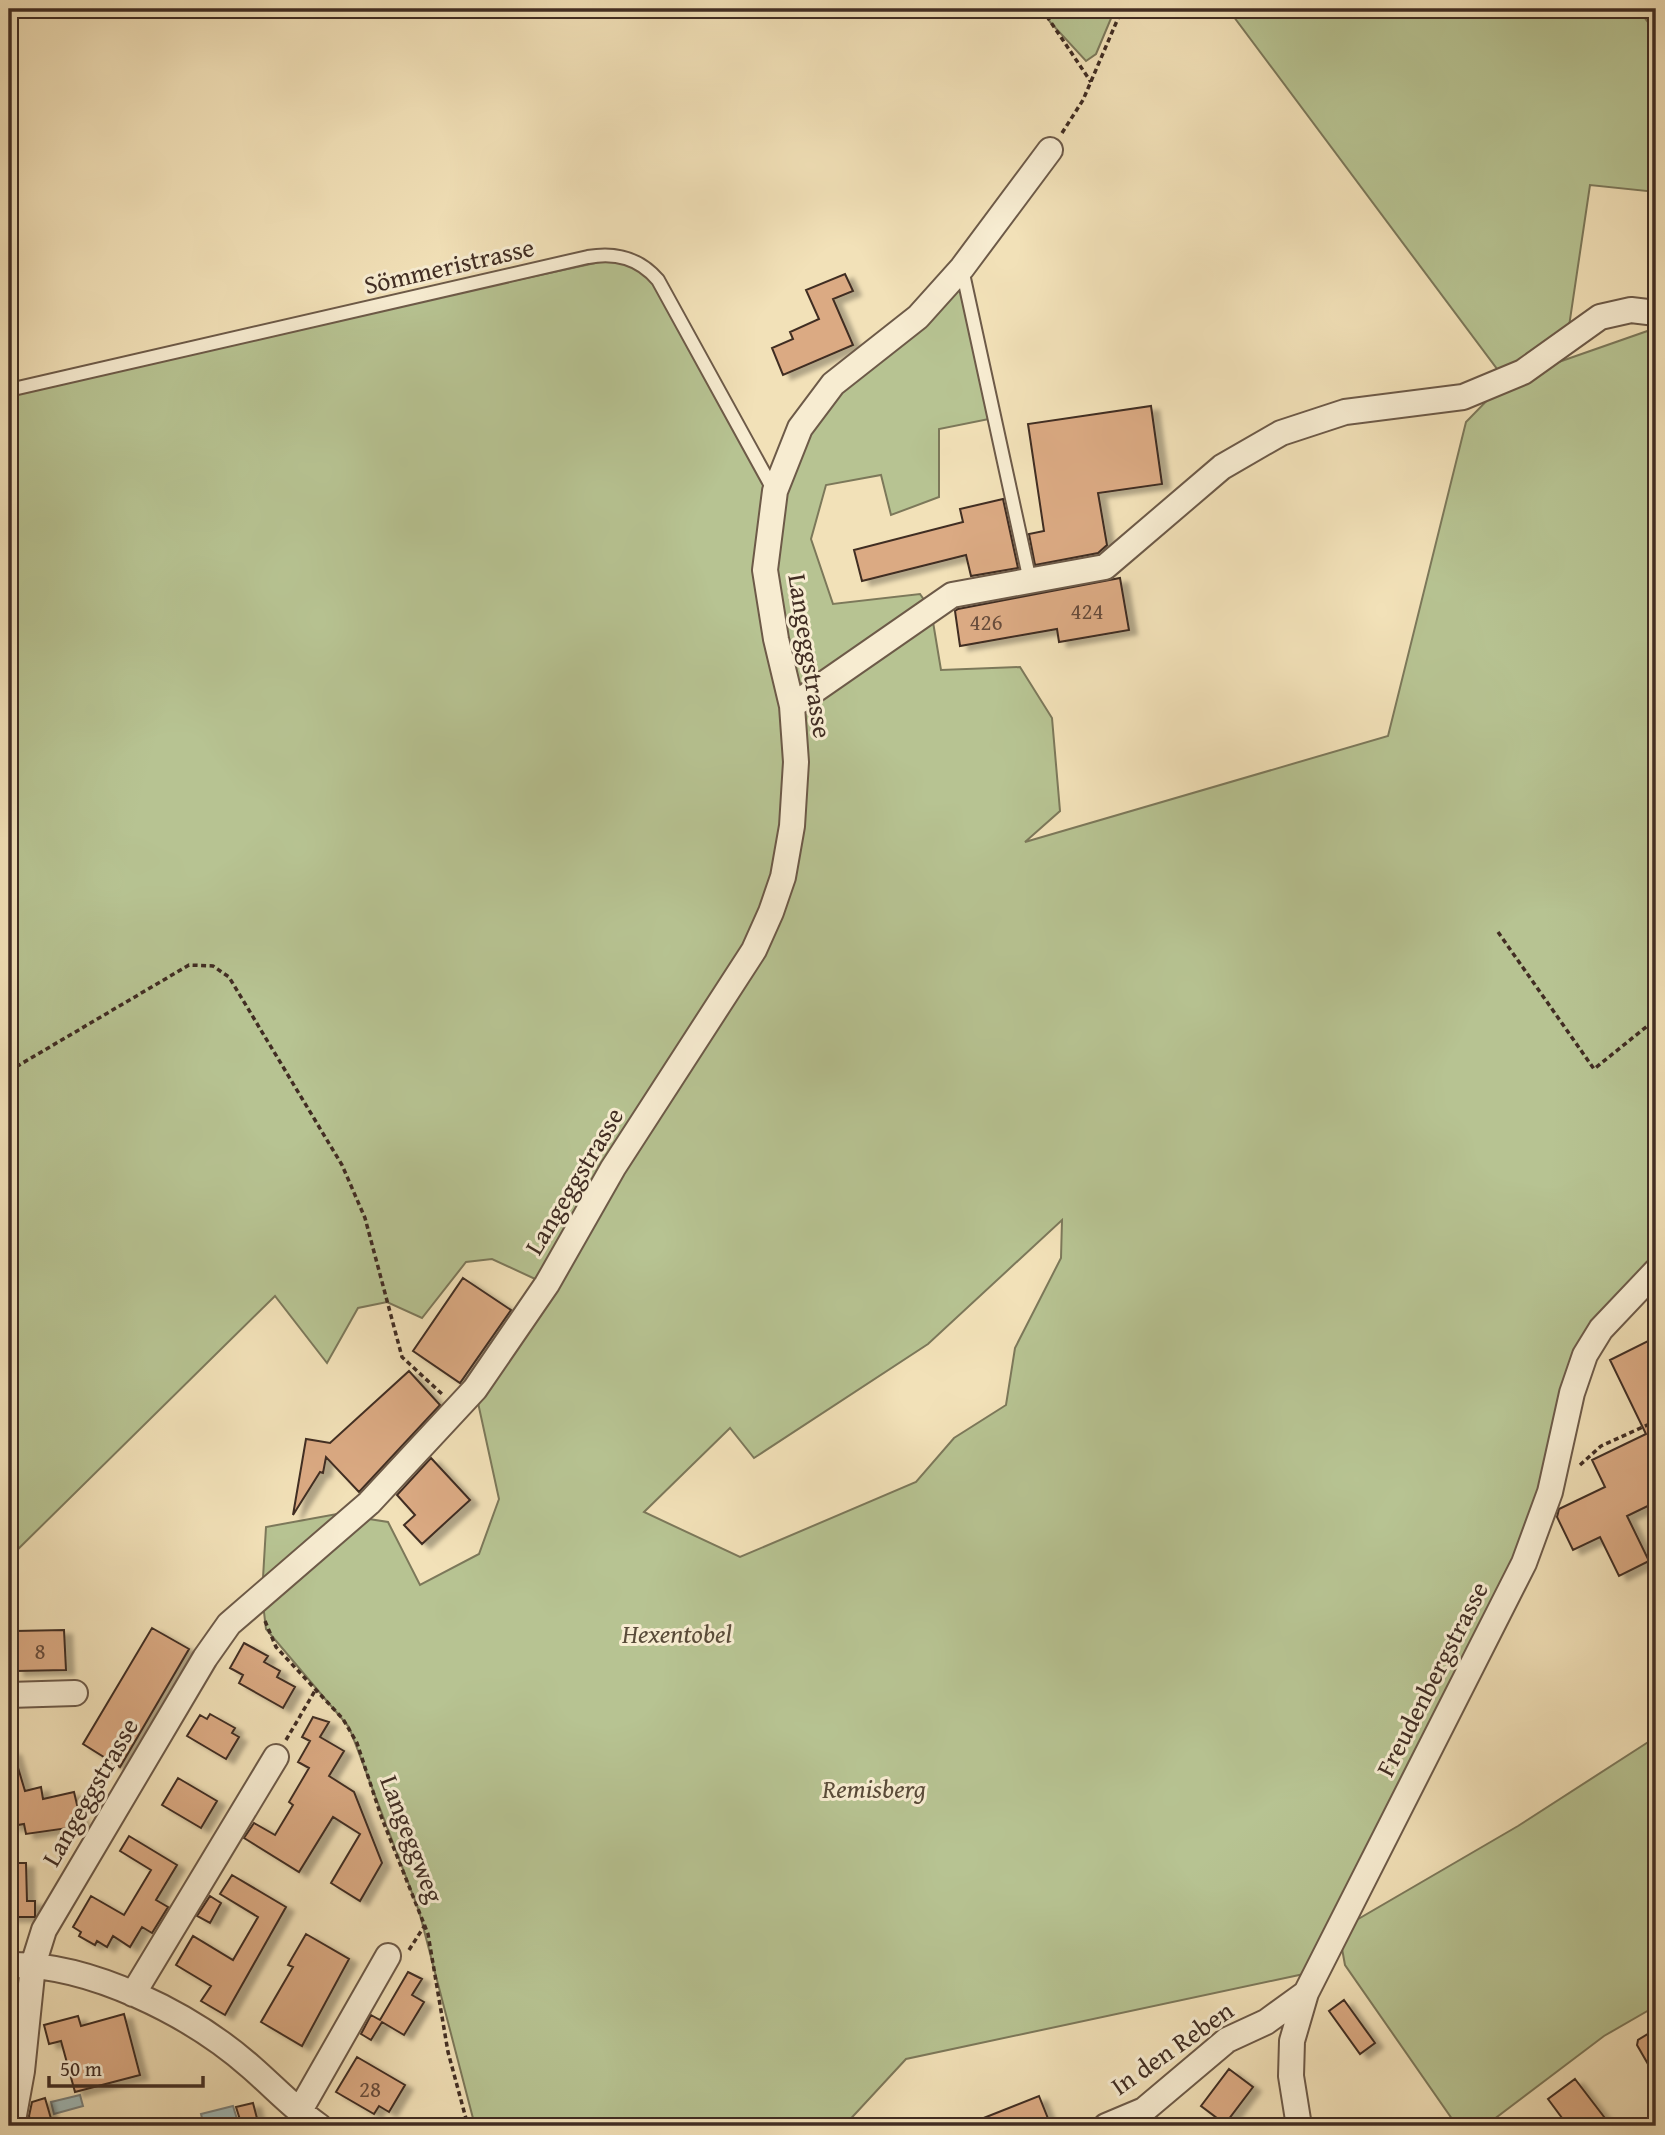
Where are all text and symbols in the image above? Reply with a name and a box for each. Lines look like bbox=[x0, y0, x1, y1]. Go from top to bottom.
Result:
street label: Sömmeristrasse bbox=[360, 227, 538, 304]
street label: Langeggstrasse bbox=[778, 571, 843, 741]
house number: 424 bbox=[1070, 594, 1104, 627]
house number: 426 bbox=[969, 605, 1003, 638]
street label: Langeggstrasse bbox=[514, 1100, 633, 1262]
street label: Freudenbergstrasse bbox=[1366, 1574, 1498, 1783]
park label: Hexentobel bbox=[621, 1614, 732, 1653]
house number: 8 bbox=[34, 1634, 46, 1667]
street label: Langeggstrasse bbox=[31, 1710, 148, 1873]
street label: Langeggweg bbox=[370, 1769, 455, 1908]
park label: Remisberg bbox=[821, 1769, 926, 1808]
street label: In den Reben bbox=[1102, 1991, 1241, 2104]
scale bar bbox=[49, 2044, 203, 2088]
text: 50 m bbox=[60, 2053, 102, 2084]
house number: 28 bbox=[359, 2072, 381, 2105]

